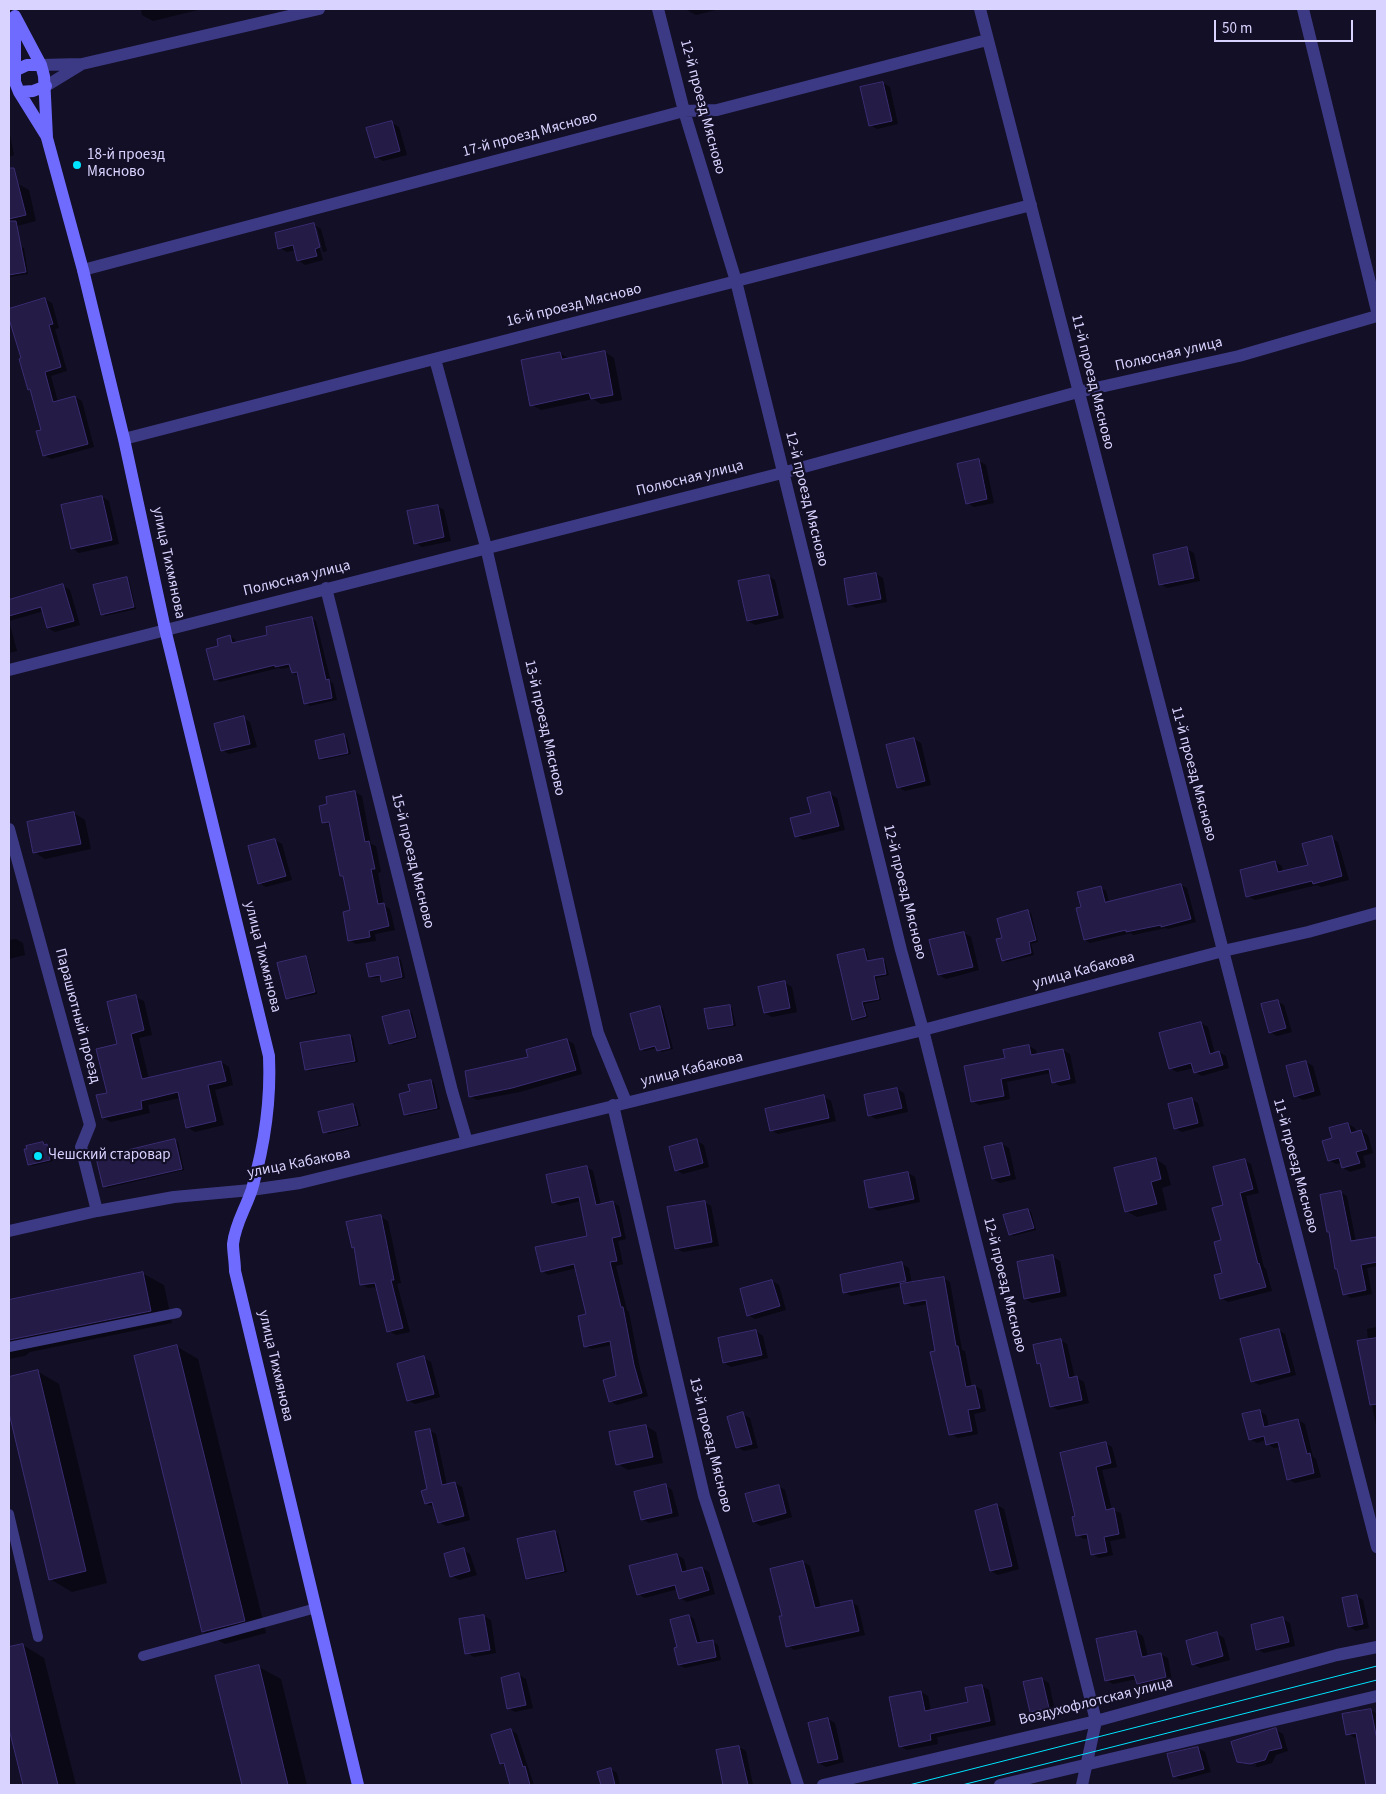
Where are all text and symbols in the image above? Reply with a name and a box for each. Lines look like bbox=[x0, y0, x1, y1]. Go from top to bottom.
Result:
scale bar bbox=[1216, 10, 1355, 42]
text: 50 m bbox=[1222, 18, 1252, 39]
street label: 12-й проезд Мясново bbox=[675, 38, 729, 176]
street label: 17-й проезд Мясново bbox=[461, 108, 599, 162]
place label: 18-й проезд Мясново bbox=[87, 147, 165, 182]
marker: 18-й проезд Мясново bbox=[71, 159, 83, 171]
street label: 16-й проезд Мясново bbox=[504, 280, 644, 332]
street label: 11-й проезд Мясново bbox=[1066, 312, 1118, 452]
street label: Полюсная улица bbox=[1114, 334, 1224, 376]
street label: 12-й проезд Мясново bbox=[780, 429, 832, 569]
street label: Полюсная улица bbox=[635, 457, 745, 501]
street label: улица Тихмянова bbox=[147, 505, 189, 621]
street label: Полюсная улица bbox=[242, 557, 352, 601]
street label: 13-й проезд Мясново bbox=[520, 658, 568, 798]
street label: 11-й проезд Мясново bbox=[1166, 705, 1220, 843]
street label: 15-й проезд Мясново bbox=[386, 791, 438, 931]
street label: 12-й проезд Мясново bbox=[878, 822, 930, 962]
street label: улица Тихмянова bbox=[240, 900, 284, 1014]
street label: Парашютный проезд bbox=[50, 947, 104, 1085]
street label: улица Кабакова bbox=[1031, 949, 1137, 993]
street label: улица Кабакова bbox=[639, 1049, 745, 1091]
street label: 11-й проезд Мясново bbox=[1268, 1097, 1322, 1235]
street label: улица Кабакова bbox=[246, 1145, 352, 1183]
place label: Чешский старовар bbox=[48, 1147, 171, 1165]
marker: Чешский старовар bbox=[32, 1150, 44, 1162]
street label: 12-й проезд Мясново bbox=[978, 1215, 1030, 1355]
street label: улица Тихмянова bbox=[253, 1309, 297, 1423]
street label: 13-й проезд Мясново bbox=[684, 1375, 736, 1515]
street label: Воздухофлотская улица bbox=[1017, 1674, 1175, 1730]

